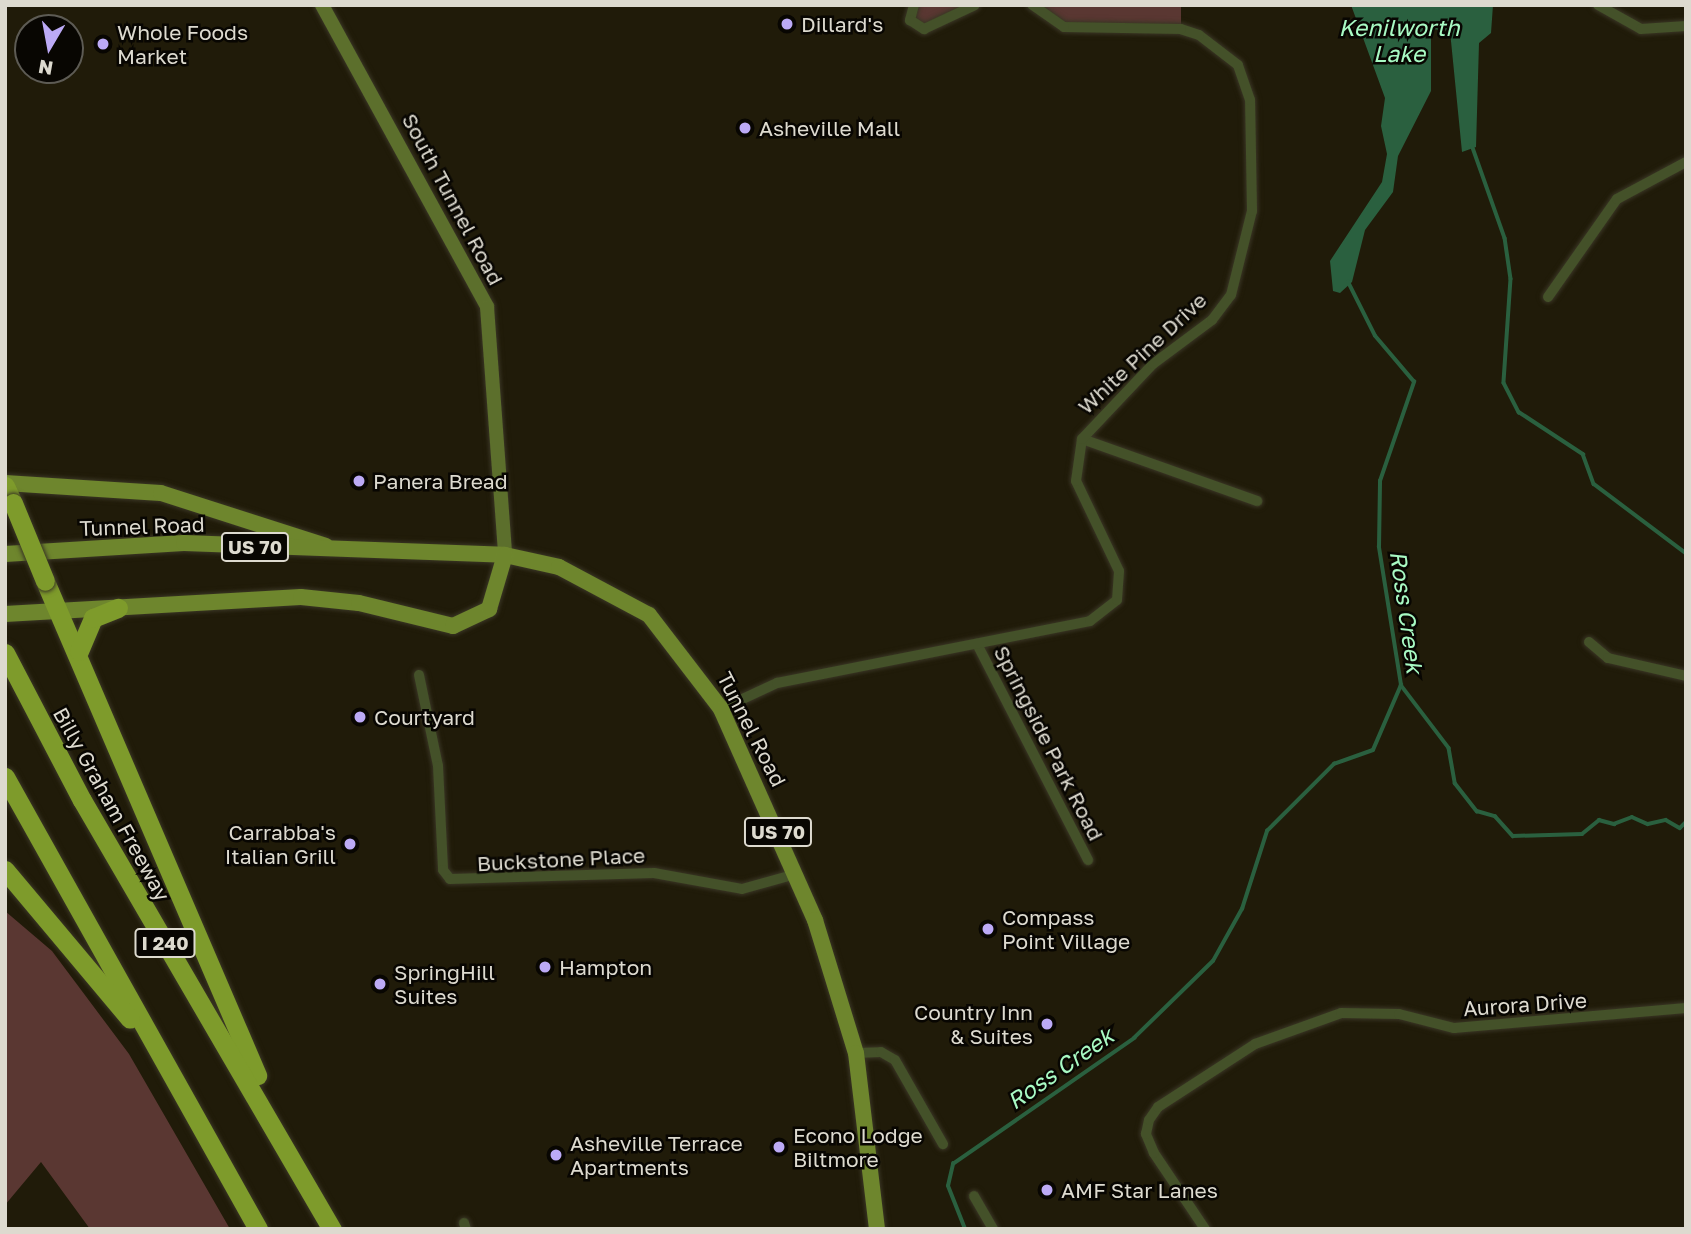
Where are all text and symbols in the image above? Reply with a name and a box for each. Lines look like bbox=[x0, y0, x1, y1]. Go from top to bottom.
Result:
place label: Dillard's bbox=[801, 11, 883, 37]
water label: Kenilworth Lake bbox=[1338, 13, 1460, 67]
north arrow bbox=[14, 14, 84, 84]
marker: Dillard's bbox=[779, 16, 795, 32]
place label: Whole Foods Market bbox=[117, 19, 248, 69]
marker: Whole Foods Market bbox=[95, 36, 111, 52]
text: N bbox=[37, 56, 55, 81]
street label: South Tunnel Road bbox=[397, 109, 509, 289]
place label: Asheville Mall bbox=[759, 115, 900, 141]
marker: Asheville Mall bbox=[737, 120, 753, 136]
street label: White Pine Drive bbox=[1073, 287, 1211, 419]
place label: Panera Bread bbox=[373, 468, 508, 494]
marker: Panera Bread bbox=[351, 473, 367, 489]
street label: Tunnel Road bbox=[79, 511, 205, 541]
road number: US 70 bbox=[220, 532, 290, 562]
water label: Ross Creek bbox=[1385, 549, 1429, 675]
street label: Springside Park Road bbox=[989, 641, 1109, 845]
street label: Tunnel Road bbox=[712, 667, 792, 791]
street label: Billy Graham Freeway bbox=[48, 703, 176, 905]
place label: Courtyard bbox=[374, 704, 475, 730]
marker: Courtyard bbox=[352, 709, 368, 725]
road number: US 70 bbox=[743, 817, 813, 848]
place label: Carrabba's Italian Grill bbox=[225, 819, 336, 869]
marker: Carrabba's Italian Grill bbox=[342, 836, 358, 852]
street label: Buckstone Place bbox=[476, 842, 646, 876]
place label: Compass Point Village bbox=[1002, 904, 1130, 954]
marker: Compass Point Village bbox=[980, 921, 996, 937]
road number: I 240 bbox=[134, 928, 196, 959]
place label: Hampton bbox=[559, 954, 652, 980]
place label: SpringHill Suites bbox=[394, 959, 495, 1009]
marker: Hampton bbox=[537, 959, 553, 975]
marker: SpringHill Suites bbox=[372, 976, 388, 992]
street label: Aurora Drive bbox=[1462, 987, 1588, 1021]
place label: Country Inn & Suites bbox=[914, 999, 1033, 1049]
marker: Country Inn & Suites bbox=[1039, 1016, 1055, 1032]
water label: Ross Creek bbox=[1002, 1021, 1118, 1115]
place label: Econo Lodge Biltmore bbox=[793, 1122, 923, 1172]
place label: Asheville Terrace Apartments bbox=[570, 1130, 743, 1180]
marker: Econo Lodge Biltmore bbox=[771, 1139, 787, 1155]
marker: Asheville Terrace Apartments bbox=[548, 1147, 564, 1163]
place label: AMF Star Lanes bbox=[1061, 1177, 1218, 1203]
marker: AMF Star Lanes bbox=[1039, 1182, 1055, 1198]

